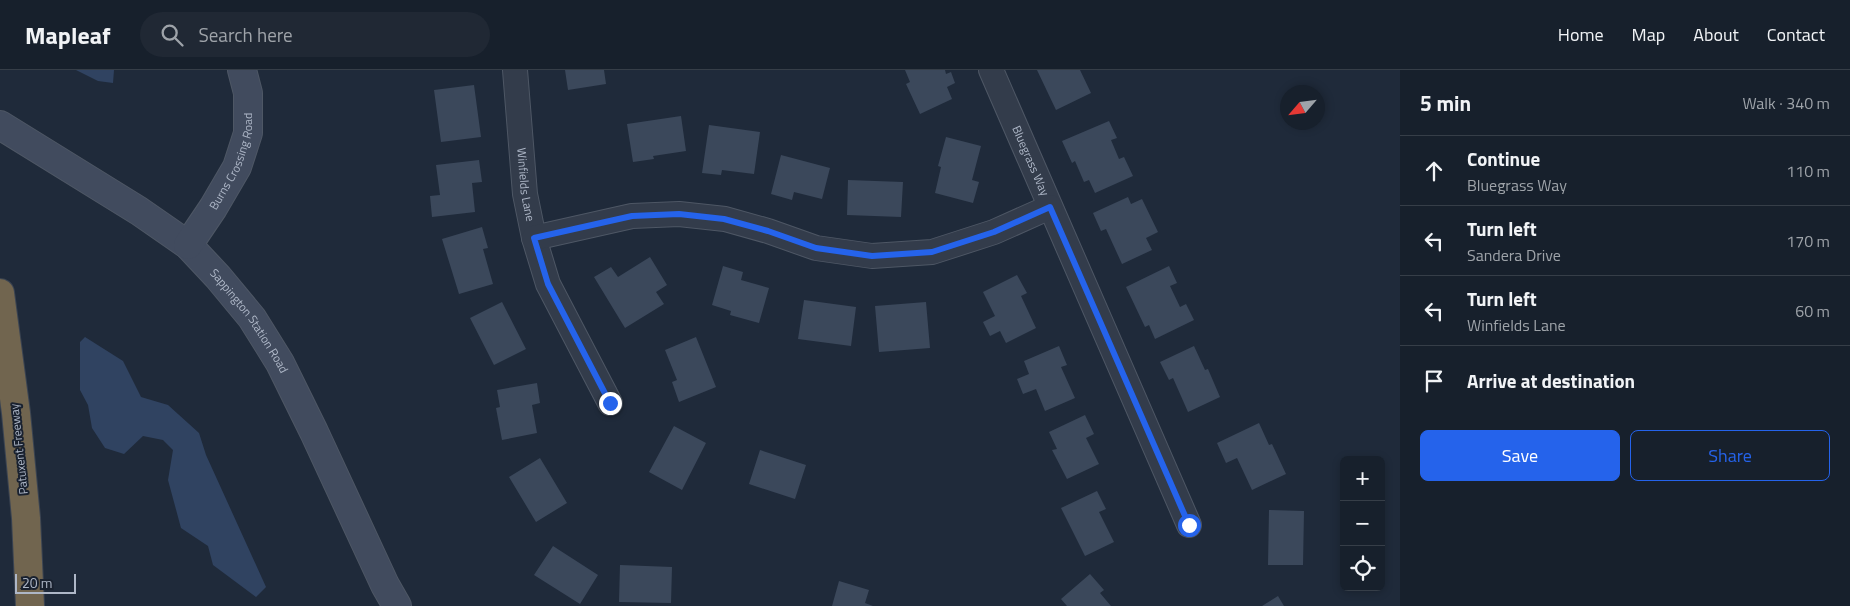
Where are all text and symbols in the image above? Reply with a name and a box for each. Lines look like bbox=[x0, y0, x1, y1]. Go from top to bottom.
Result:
search box bbox=[140, 12, 490, 57]
text: Mapleaf bbox=[25, 17, 110, 53]
text: Search here bbox=[198, 20, 293, 49]
icon: search bbox=[158, 21, 186, 49]
text: Home bbox=[1558, 21, 1604, 48]
text: Map bbox=[1632, 21, 1665, 48]
text: About bbox=[1693, 21, 1739, 48]
text: Contact bbox=[1767, 21, 1825, 48]
north arrow bbox=[1280, 85, 1325, 130]
text: 5 min bbox=[1420, 87, 1471, 119]
text: Walk · 340 m bbox=[1742, 91, 1830, 115]
street label: Burns Crossing Road bbox=[204, 113, 257, 213]
street label: Bluegrass Way bbox=[1007, 122, 1055, 199]
text: Continue bbox=[1467, 144, 1540, 173]
street label: Winfields Lane bbox=[512, 147, 540, 223]
icon: ahead bbox=[1420, 157, 1448, 185]
text: 110 m bbox=[1786, 159, 1830, 183]
text: Bluegrass Way bbox=[1467, 173, 1567, 197]
text: Turn left bbox=[1467, 214, 1537, 243]
icon: left bbox=[1420, 227, 1448, 255]
text: 170 m bbox=[1786, 229, 1830, 253]
text: Sandera Drive bbox=[1467, 243, 1561, 267]
street label: Sappington Station Road bbox=[206, 264, 294, 376]
text: Turn left bbox=[1467, 284, 1537, 313]
icon: left bbox=[1420, 297, 1448, 325]
text: 60 m bbox=[1795, 299, 1830, 323]
text: Winfields Lane bbox=[1467, 313, 1566, 337]
text: Arrive at destination bbox=[1467, 366, 1635, 395]
icon: arrive bbox=[1420, 367, 1448, 395]
route end bbox=[599, 392, 622, 415]
street label: Patuxent Freeway bbox=[4, 402, 33, 495]
button: Save bbox=[1420, 430, 1620, 481]
button: Share bbox=[1630, 430, 1830, 481]
map controls bbox=[1340, 456, 1385, 591]
button: + bbox=[1340, 456, 1385, 501]
button: − bbox=[1340, 501, 1385, 546]
route start bbox=[1178, 514, 1201, 537]
button: locate bbox=[1340, 546, 1385, 591]
scale bar bbox=[15, 571, 76, 594]
text: 20 m bbox=[22, 572, 52, 593]

